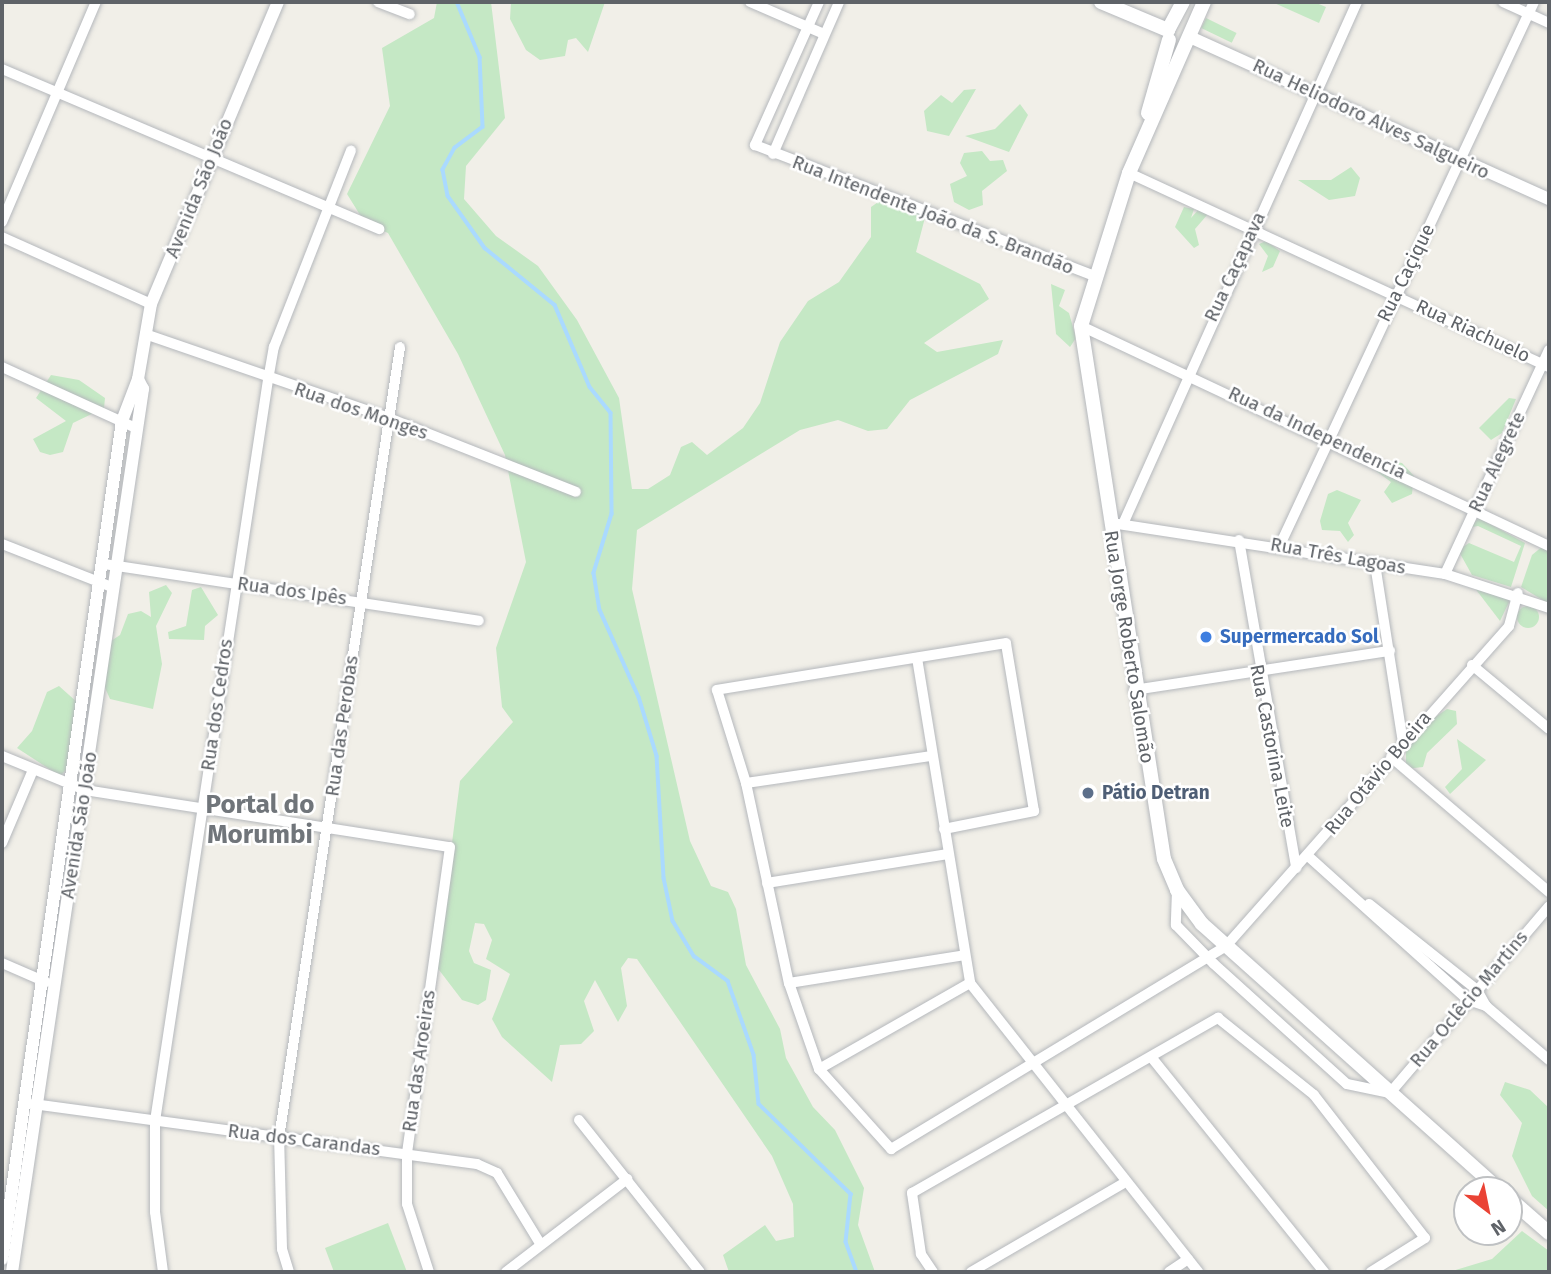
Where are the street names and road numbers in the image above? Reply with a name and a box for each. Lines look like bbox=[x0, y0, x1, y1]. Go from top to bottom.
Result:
street label: Rua Heliodoro Alves Salgueiro bbox=[1249, 54, 1493, 184]
street label: Avenida São João bbox=[161, 115, 237, 261]
street label: Rua Intendente João da S. Brandão bbox=[789, 151, 1077, 279]
street label: Rua Caçapava bbox=[1200, 208, 1270, 326]
street label: Rua Caçique bbox=[1373, 220, 1439, 326]
street label: Rua Riachuelo bbox=[1412, 295, 1534, 367]
street label: Rua dos Monges bbox=[291, 377, 431, 445]
street label: Rua da Independencia bbox=[1224, 382, 1410, 484]
street label: Rua Alegrete bbox=[1464, 408, 1530, 516]
street label: Rua Jorge Roberto Salomão bbox=[1099, 529, 1159, 765]
street label: Rua Três Lagoas bbox=[1269, 533, 1407, 579]
street label: Rua dos Ipês bbox=[236, 572, 348, 610]
street label: Rua dos Cedros bbox=[196, 638, 238, 772]
street label: Rua das Perobas bbox=[321, 654, 363, 798]
street label: Rua Castorina Leite bbox=[1245, 662, 1299, 830]
street label: Rua Otávio Boeira bbox=[1320, 707, 1436, 839]
street label: Avenida São João bbox=[56, 750, 102, 900]
street label: Rua Oclêcio Martins bbox=[1405, 926, 1533, 1072]
street label: Rua das Aroeiras bbox=[398, 988, 440, 1134]
street label: Rua dos Carandas bbox=[226, 1119, 382, 1161]

